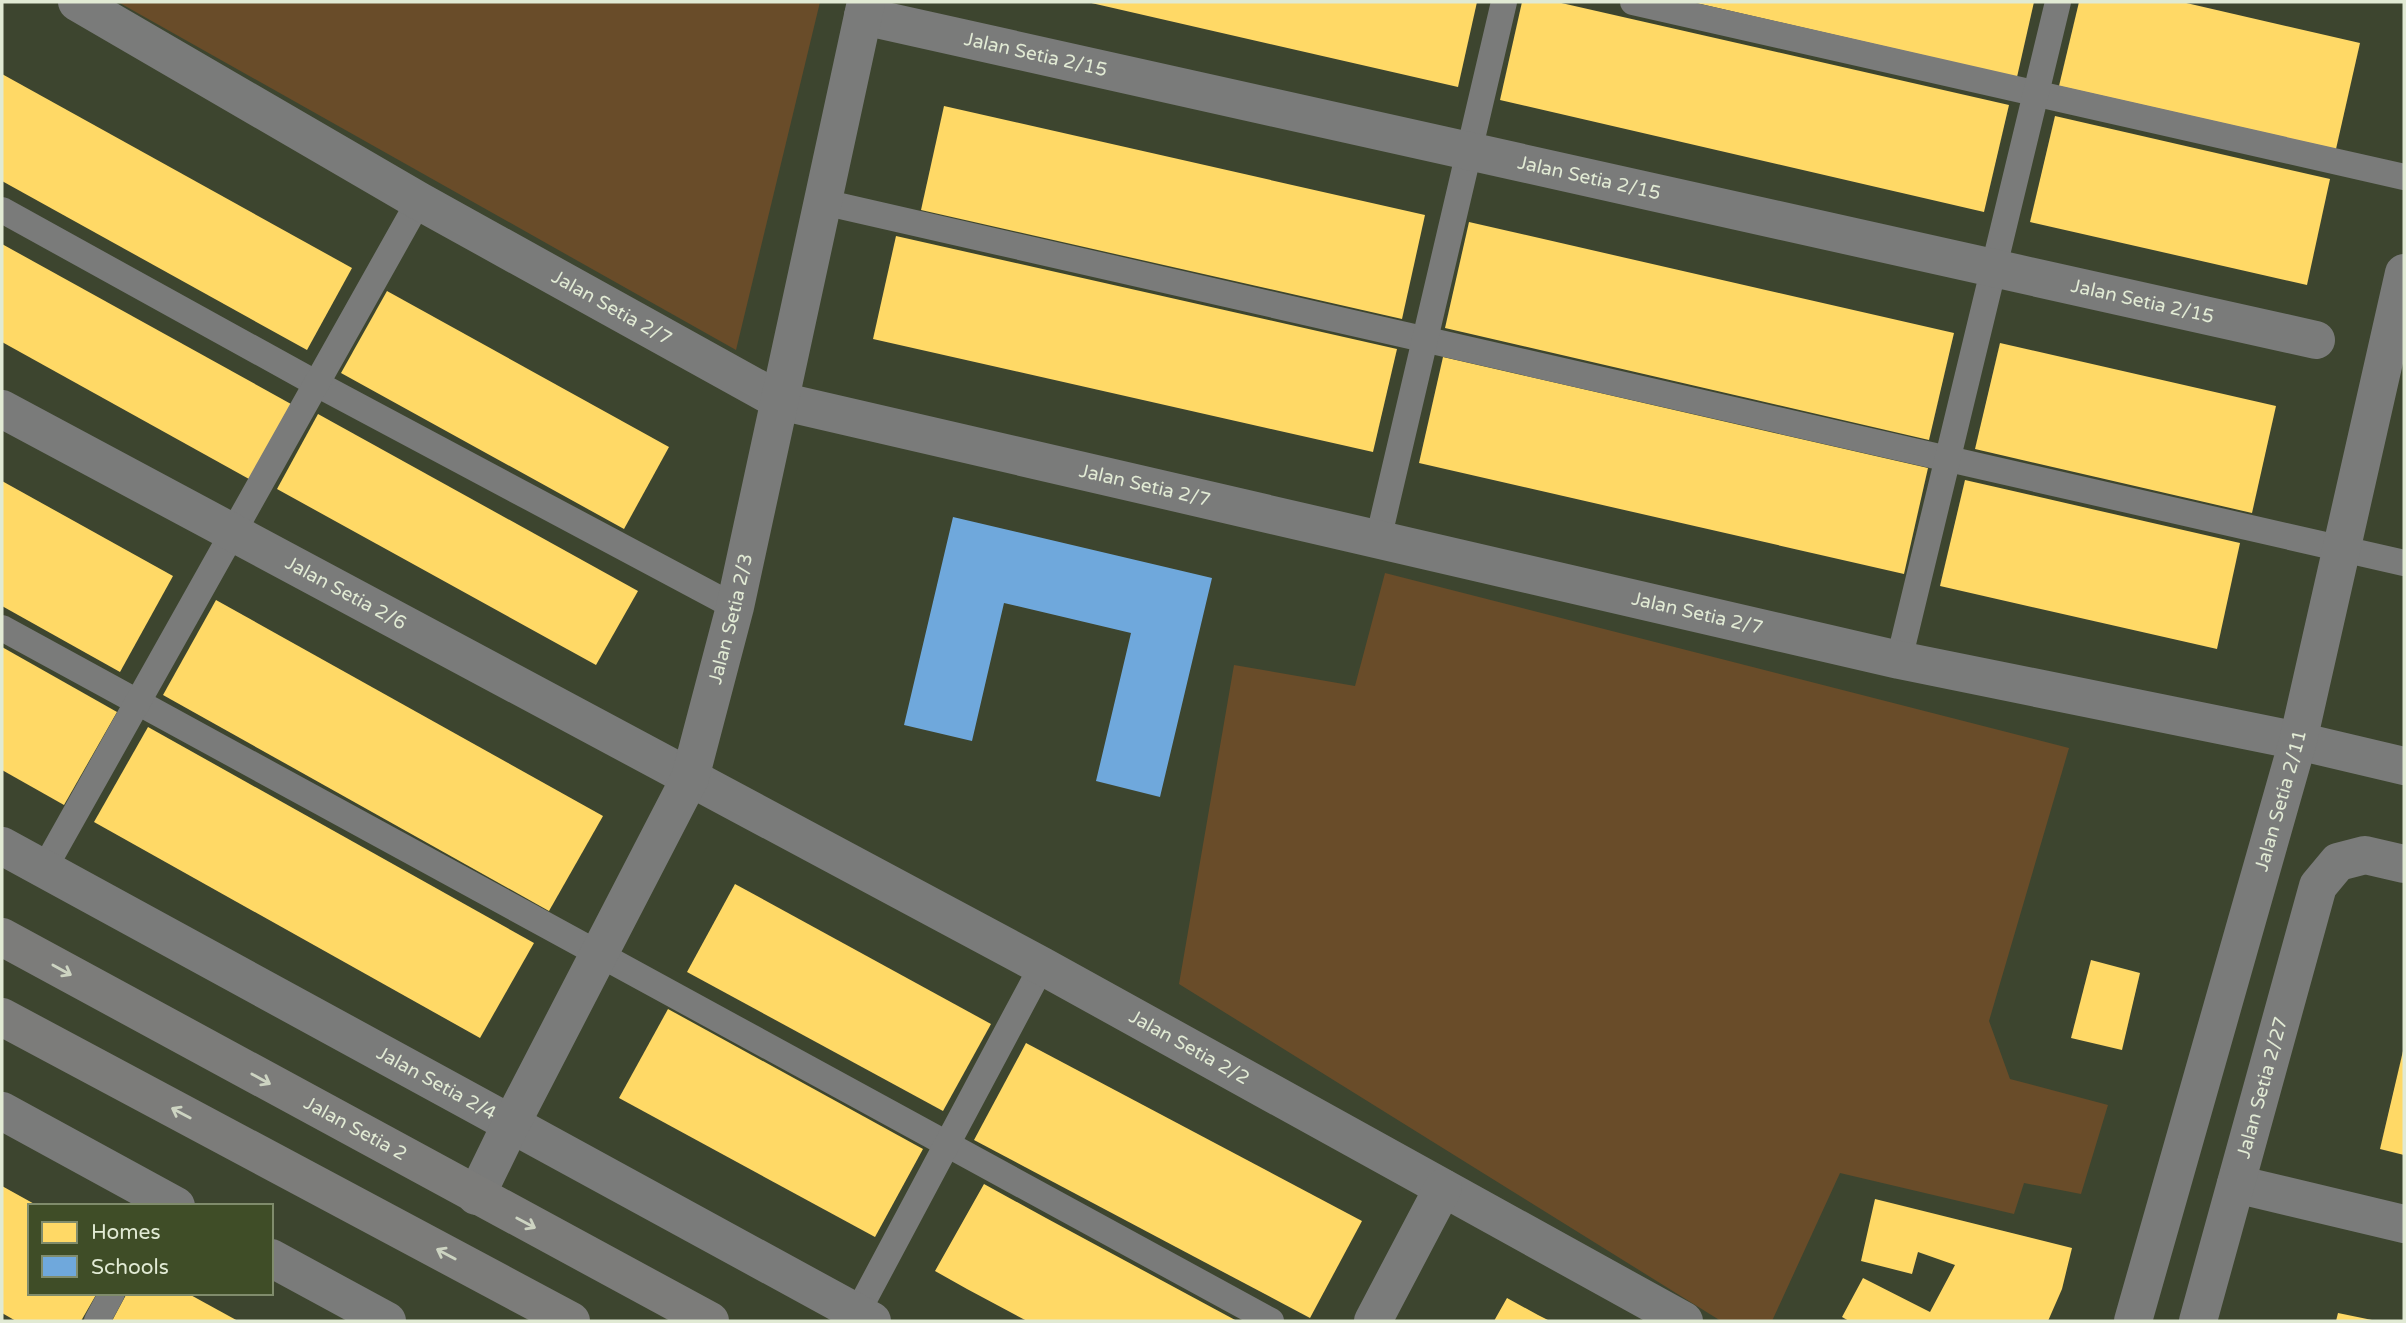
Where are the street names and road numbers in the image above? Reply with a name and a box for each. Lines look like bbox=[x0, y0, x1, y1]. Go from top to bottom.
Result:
street label: Jalan Setia 2/15 bbox=[962, 28, 1109, 81]
street label: Jalan Setia 2/15 bbox=[1516, 151, 1663, 205]
street label: Jalan Setia 2/7 bbox=[548, 266, 676, 350]
street label: Jalan Setia 2/15 bbox=[2069, 275, 2216, 328]
street label: Jalan Setia 2/7 bbox=[1077, 460, 1213, 511]
street label: Jalan Setia 2/3 bbox=[704, 551, 757, 687]
street label: Jalan Setia 2/6 bbox=[282, 552, 410, 634]
street label: Jalan Setia 2/7 bbox=[1630, 587, 1765, 639]
street label: Jalan Setia 2/11 bbox=[2250, 728, 2311, 874]
street label: Jalan Setia 2/2 bbox=[1125, 1005, 1253, 1089]
street label: Jalan Setia 2/27 bbox=[2232, 1014, 2292, 1161]
street label: Jalan Setia 2/4 bbox=[373, 1042, 500, 1125]
street label: Jalan Setia 2 bbox=[300, 1092, 411, 1165]

